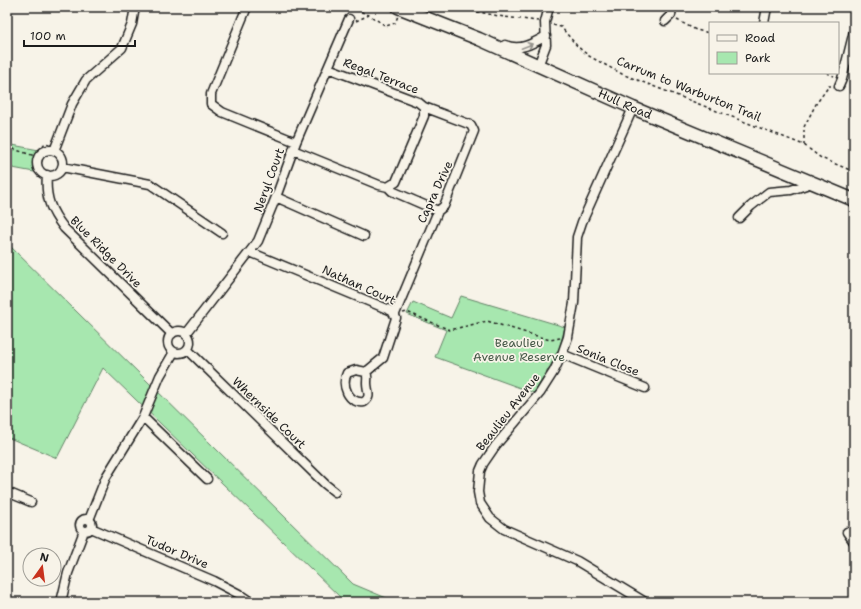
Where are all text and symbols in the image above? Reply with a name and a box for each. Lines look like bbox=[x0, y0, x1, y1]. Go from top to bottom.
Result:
scale bar bbox=[24, 22, 135, 48]
legend bbox=[709, 22, 839, 74]
text: 100 m bbox=[30, 28, 66, 44]
text: Road bbox=[745, 30, 776, 46]
one-way arrow bbox=[520, 41, 532, 49]
text: Park bbox=[745, 50, 771, 66]
street label: Carrum to Warburton Trail bbox=[614, 53, 764, 126]
street label: Regal Terrace bbox=[341, 54, 421, 98]
street label: Hull Road bbox=[596, 85, 655, 123]
street label: Neryl Court bbox=[250, 146, 288, 214]
street label: Capra Drive bbox=[414, 158, 457, 226]
street label: Blue Ridge Drive bbox=[67, 213, 145, 291]
street label: Nathan Court bbox=[319, 262, 399, 308]
park label: Beaulieu Avenue Reserve bbox=[473, 335, 565, 365]
street label: Sonia Close bbox=[574, 340, 642, 380]
street label: Beaulieu Avenue bbox=[473, 370, 544, 454]
street label: Whernside Court bbox=[229, 374, 309, 452]
street label: Tudor Drive bbox=[143, 532, 211, 572]
north arrow bbox=[22, 547, 62, 587]
text: N bbox=[38, 549, 51, 566]

